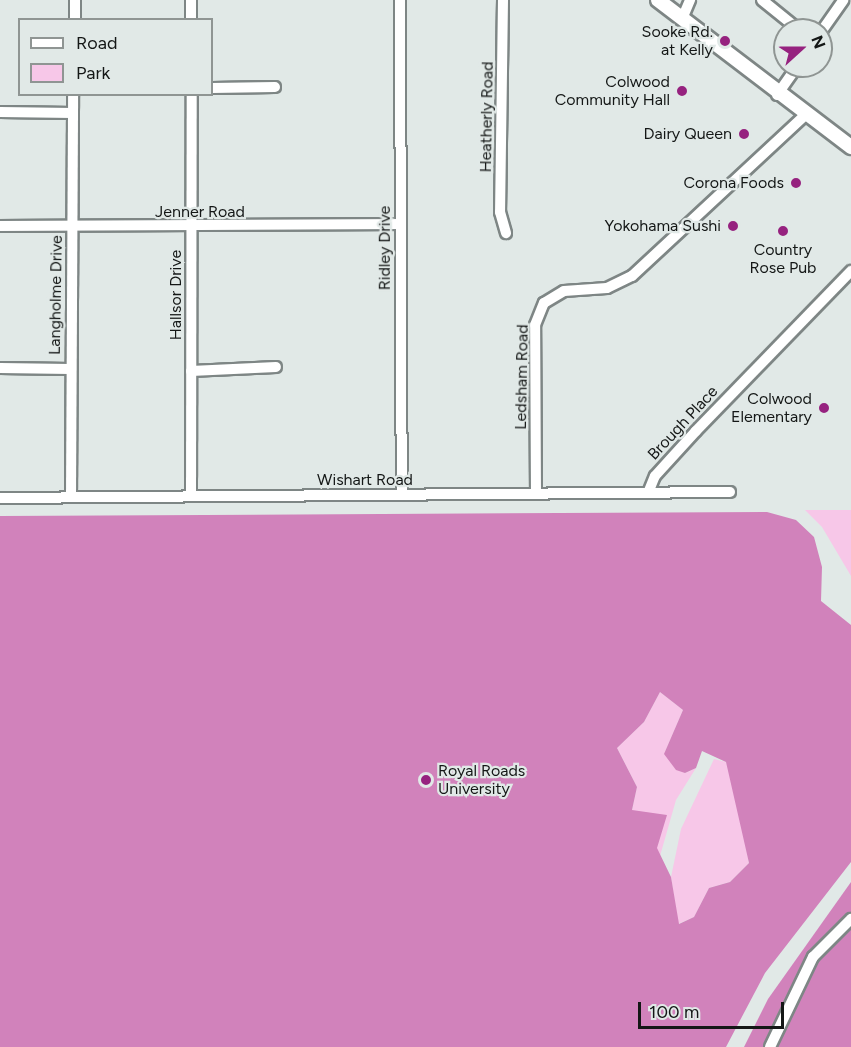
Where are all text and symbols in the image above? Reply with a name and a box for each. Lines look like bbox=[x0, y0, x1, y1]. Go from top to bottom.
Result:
legend bbox=[18, 18, 213, 96]
north arrow bbox=[773, 18, 833, 78]
place label: Sooke Rd. at Kelly bbox=[642, 22, 713, 60]
text: Road bbox=[76, 32, 117, 54]
text: N bbox=[807, 33, 829, 51]
marker: Sooke Rd. at Kelly bbox=[718, 34, 732, 48]
street label: Heatherly Road bbox=[476, 61, 498, 173]
text: Park bbox=[76, 62, 110, 84]
place label: Colwood Community Hall bbox=[555, 72, 670, 110]
marker: Colwood Community Hall bbox=[675, 84, 689, 98]
place label: Dairy Queen bbox=[644, 124, 732, 144]
marker: Dairy Queen bbox=[737, 127, 751, 141]
place label: Corona Foods bbox=[683, 173, 784, 193]
marker: Corona Foods bbox=[789, 176, 803, 190]
street label: Jenner Road bbox=[155, 202, 245, 222]
street label: Ridley Drive bbox=[375, 206, 395, 290]
place label: Yokohama Sushi bbox=[604, 216, 721, 236]
marker: Yokohama Sushi bbox=[726, 219, 740, 233]
marker: Country Rose Pub bbox=[776, 224, 790, 238]
street label: Langholme Drive bbox=[45, 235, 67, 355]
place label: Country Rose Pub bbox=[750, 240, 816, 278]
street label: Hallsor Drive bbox=[166, 250, 186, 340]
street label: Ledsham Road bbox=[511, 324, 533, 430]
street label: Brough Place bbox=[644, 382, 722, 464]
place label: Colwood Elementary bbox=[731, 389, 812, 427]
marker: Colwood Elementary bbox=[817, 401, 831, 415]
street label: Wishart Road bbox=[317, 470, 413, 490]
place label: Royal Roads University bbox=[438, 761, 525, 799]
marker: Royal Roads University bbox=[419, 773, 433, 787]
scale bar bbox=[641, 990, 786, 1028]
text: 100 m bbox=[649, 1001, 699, 1023]

